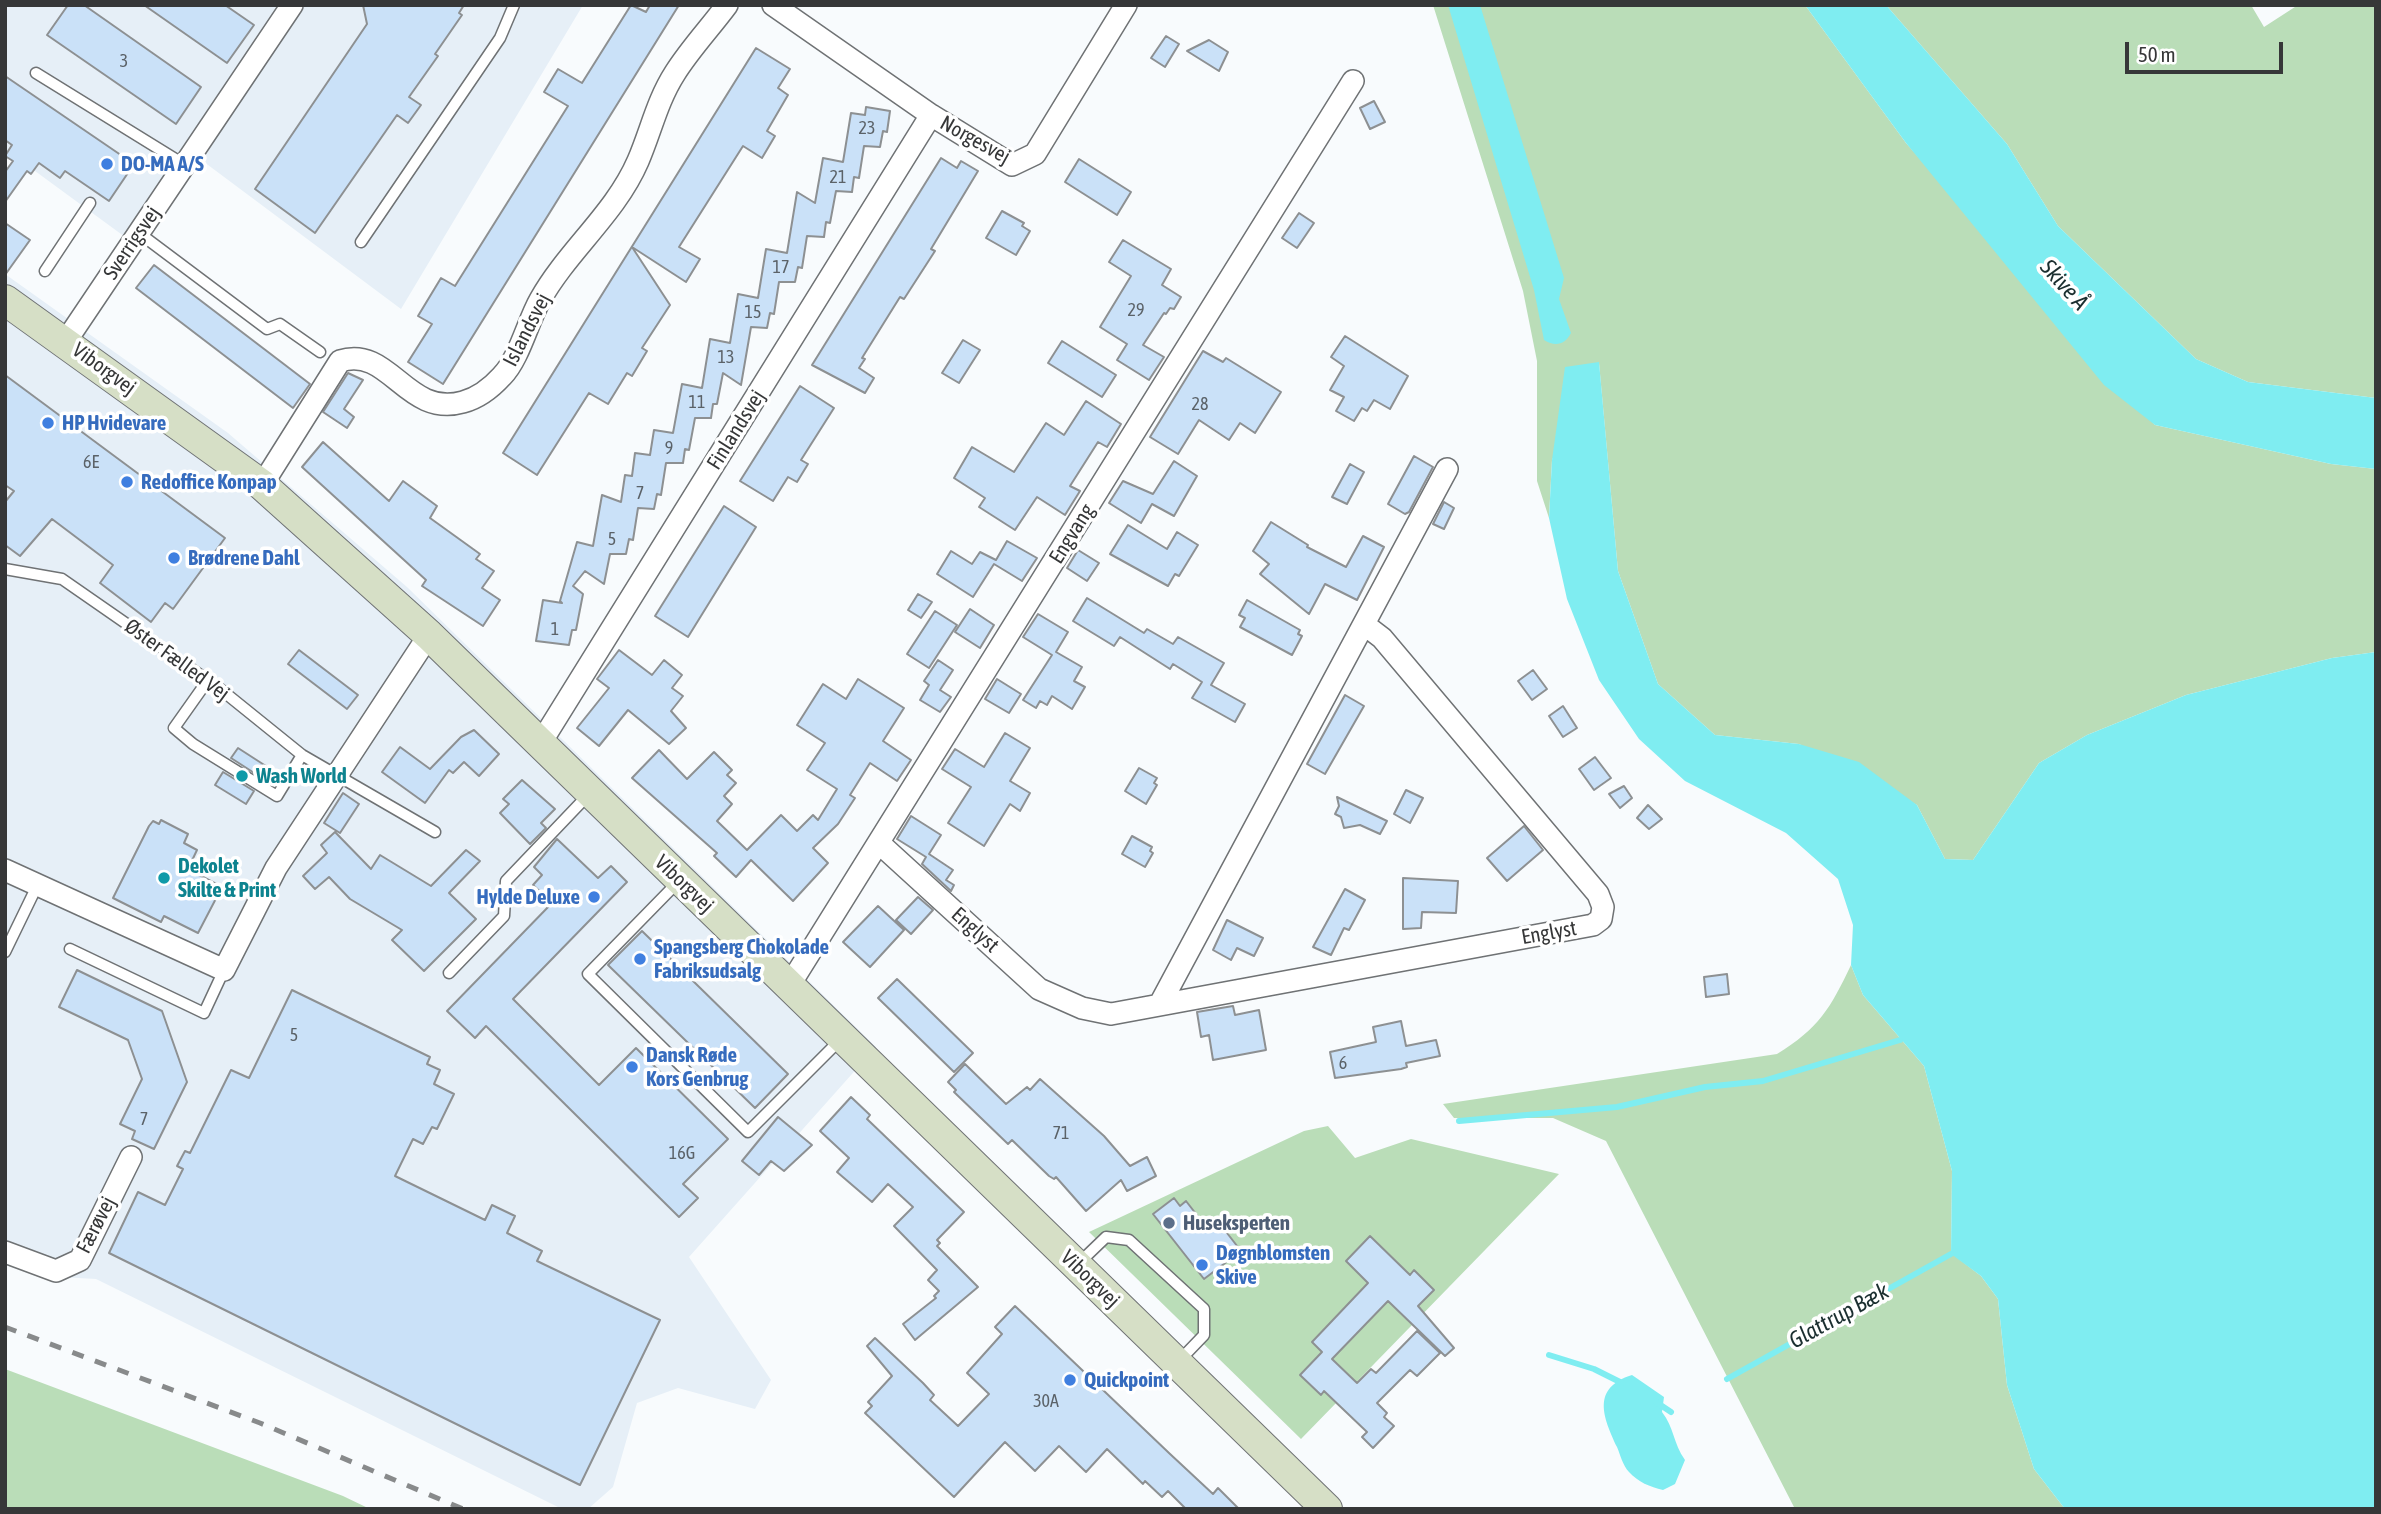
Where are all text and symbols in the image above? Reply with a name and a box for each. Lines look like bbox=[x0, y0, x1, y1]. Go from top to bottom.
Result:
scale bar bbox=[2129, 28, 2286, 72]
text: 50 m bbox=[2138, 42, 2176, 66]
house number: 3 bbox=[120, 50, 128, 72]
street label: Norgesvej bbox=[936, 111, 1014, 169]
house number: 23 bbox=[859, 117, 875, 139]
place label: DO-MA A/S bbox=[121, 151, 204, 177]
marker: DO-MA A/S bbox=[99, 156, 115, 172]
house number: 21 bbox=[830, 166, 846, 188]
street label: Sverrigsvej bbox=[98, 202, 166, 284]
water label: Skive Å bbox=[2034, 254, 2094, 316]
house number: 17 bbox=[773, 256, 789, 278]
street label: Islandsvej bbox=[498, 289, 556, 371]
house number: 29 bbox=[1128, 299, 1144, 321]
house number: 15 bbox=[745, 301, 761, 323]
street label: Viborgvej bbox=[67, 338, 141, 400]
house number: 13 bbox=[718, 346, 734, 368]
street label: Finlandsvej bbox=[702, 386, 770, 474]
house number: 11 bbox=[689, 391, 705, 413]
house number: 28 bbox=[1192, 393, 1208, 415]
place label: HP Hvidevare bbox=[62, 410, 166, 436]
marker: HP Hvidevare bbox=[40, 415, 56, 431]
house number: 9 bbox=[665, 437, 673, 459]
house number: 6E bbox=[83, 451, 99, 473]
place label: Redoffice Konpap bbox=[141, 469, 277, 495]
marker: Redoffice Konpap bbox=[119, 474, 135, 490]
house number: 7 bbox=[636, 482, 644, 504]
street label: Engvang bbox=[1044, 500, 1100, 568]
house number: 5 bbox=[608, 528, 616, 550]
place label: Brødrene Dahl bbox=[188, 545, 300, 571]
marker: Brødrene Dahl bbox=[166, 550, 182, 566]
street label: Øster Fælled Vej bbox=[120, 614, 234, 706]
house number: 1 bbox=[551, 618, 559, 640]
place label: Wash World bbox=[256, 763, 347, 789]
marker: Wash World bbox=[234, 768, 250, 784]
street label: Viborgvej bbox=[649, 850, 719, 918]
place label: Dekolet Skilte & Print bbox=[178, 853, 276, 903]
marker: Dekolet Skilte & Print bbox=[156, 870, 172, 886]
place label: Hylde Deluxe bbox=[477, 884, 580, 910]
marker: Hylde Deluxe bbox=[586, 889, 602, 905]
street label: Englyst bbox=[946, 902, 1004, 958]
street label: Englyst bbox=[1519, 916, 1579, 950]
place label: Spangsberg Chokolade Fabriksudsalg bbox=[654, 934, 829, 984]
marker: Spangsberg Chokolade Fabriksudsalg bbox=[632, 951, 648, 967]
house number: 5 bbox=[290, 1024, 298, 1046]
place label: Dansk Røde Kors Genbrug bbox=[646, 1042, 748, 1092]
house number: 6 bbox=[1339, 1052, 1347, 1074]
marker: Dansk Røde Kors Genbrug bbox=[624, 1059, 640, 1075]
house number: 7 bbox=[140, 1108, 148, 1130]
house number: 71 bbox=[1053, 1122, 1069, 1144]
house number: 16G bbox=[669, 1142, 695, 1164]
street label: Færøvej bbox=[71, 1192, 121, 1258]
place label: Huseksperten bbox=[1183, 1210, 1290, 1236]
marker: Huseksperten bbox=[1161, 1215, 1177, 1231]
place label: Døgnblomsten Skive bbox=[1216, 1240, 1330, 1290]
street label: Viborgvej bbox=[1055, 1245, 1125, 1313]
marker: Døgnblomsten Skive bbox=[1194, 1257, 1210, 1273]
water label: Glattrup Bæk bbox=[1784, 1277, 1894, 1355]
place label: Quickpoint bbox=[1084, 1367, 1169, 1393]
marker: Quickpoint bbox=[1062, 1372, 1078, 1388]
house number: 30A bbox=[1033, 1390, 1059, 1412]

